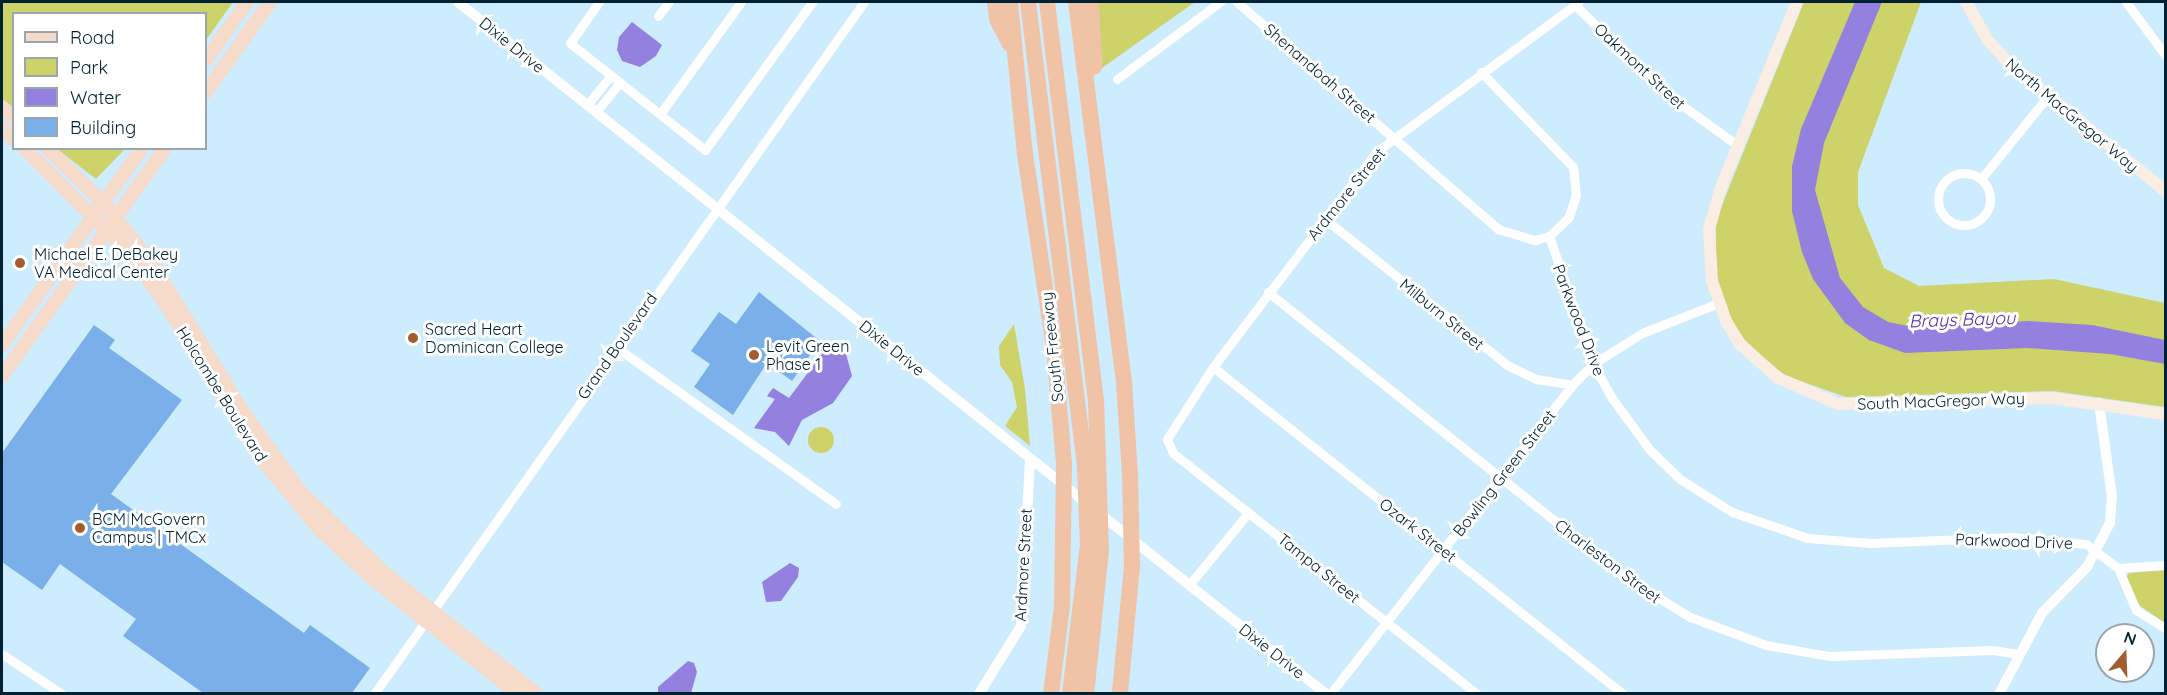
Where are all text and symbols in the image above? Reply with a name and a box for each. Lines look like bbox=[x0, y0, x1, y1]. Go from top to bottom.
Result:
legend bbox=[12, 12, 207, 150]
street label: Dixie Drive bbox=[476, 13, 548, 77]
street label: Shenandoah Street bbox=[1260, 19, 1380, 127]
street label: Oakmont Street bbox=[1590, 19, 1690, 113]
text: Road bbox=[70, 26, 115, 49]
street label: North MacGregor Way bbox=[2002, 54, 2142, 176]
text: Park bbox=[70, 56, 108, 79]
text: Water bbox=[70, 86, 121, 109]
text: Building bbox=[70, 116, 136, 139]
street label: Ardmore Street bbox=[1303, 144, 1389, 244]
place label: Michael E. DeBakey VA Medical Center bbox=[34, 244, 178, 282]
marker: Michael E. DeBakey VA Medical Center bbox=[11, 254, 29, 272]
street label: Parkwood Drive bbox=[1549, 262, 1609, 378]
street label: Milburn Street bbox=[1396, 274, 1488, 354]
street label: Grand Boulevard bbox=[573, 289, 661, 403]
street label: South Freeway bbox=[1037, 291, 1067, 403]
water label: Brays Bayou bbox=[1908, 307, 2016, 333]
street label: Dixie Drive bbox=[856, 316, 928, 380]
place label: Sacred Heart Dominican College bbox=[425, 319, 564, 357]
street label: Holcombe Boulevard bbox=[173, 323, 271, 465]
marker: Sacred Heart Dominican College bbox=[406, 331, 420, 345]
place label: Levit Green Phase 1 bbox=[766, 336, 849, 374]
marker: Levit Green Phase 1 bbox=[747, 348, 761, 362]
street label: South MacGregor Way bbox=[1857, 388, 2025, 414]
street label: Bowling Green Street bbox=[1449, 406, 1559, 540]
street label: Ozark Street bbox=[1376, 494, 1460, 566]
street label: Ardmore Street bbox=[1010, 508, 1036, 622]
place label: BCM McGovern Campus | TMCx bbox=[92, 509, 206, 547]
street label: Charleston Street bbox=[1551, 515, 1665, 607]
marker: BCM McGovern Campus | TMCx bbox=[73, 521, 87, 535]
street label: Tampa Street bbox=[1274, 529, 1364, 607]
street label: Parkwood Drive bbox=[1955, 529, 2073, 553]
street label: Dixie Drive bbox=[1235, 619, 1309, 683]
north arrow bbox=[2095, 623, 2155, 683]
text: N bbox=[2121, 626, 2139, 649]

